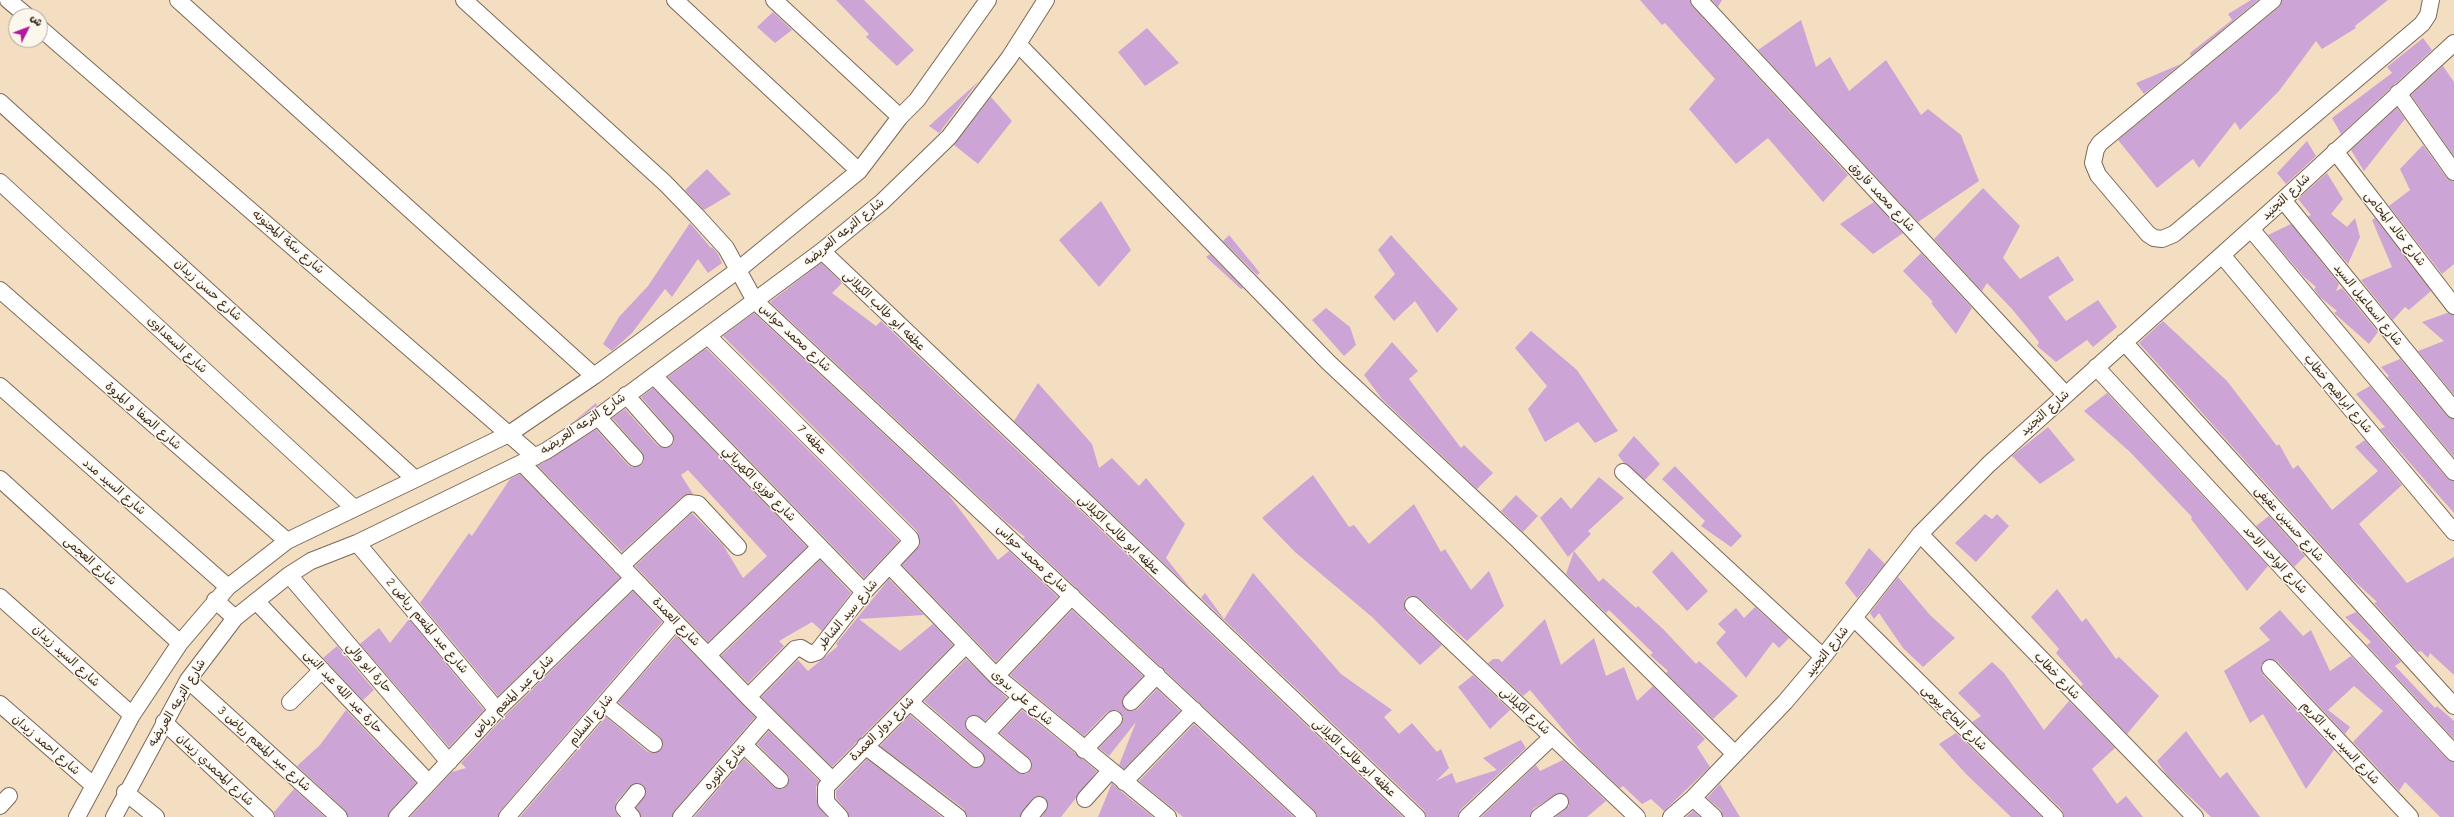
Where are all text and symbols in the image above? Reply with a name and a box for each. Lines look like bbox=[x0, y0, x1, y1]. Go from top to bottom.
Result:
north arrow bbox=[8, 8, 48, 48]
text: ش bbox=[28, 11, 45, 29]
street label: شارع محمد فاروق bbox=[1846, 159, 1918, 235]
street label: شارع التجنيد bbox=[2259, 171, 2313, 223]
street label: شارع خالد المحامى bbox=[2361, 189, 2429, 269]
street label: شارع الترعه العريضه bbox=[801, 195, 887, 269]
street label: شارع سكة المجنونه bbox=[249, 207, 327, 277]
street label: شارع حسن زيدان bbox=[171, 256, 245, 324]
street label: شارع اسماعيل السيد bbox=[2331, 261, 2405, 349]
street label: عطفه ابو طالب الكيلانى bbox=[840, 268, 928, 354]
street label: شارع محمد حواس bbox=[756, 301, 834, 375]
street label: شارع السعداوى bbox=[144, 314, 210, 376]
street label: شارع ابراهيم خطاب bbox=[2301, 352, 2375, 436]
street label: شارع الصفا و المروة bbox=[102, 379, 184, 453]
street label: شارع التجنيد bbox=[2017, 387, 2073, 439]
street label: شارع الترعه العريضه bbox=[538, 390, 628, 458]
street label: عطفه 7 bbox=[794, 422, 830, 458]
street label: شارع فوزي الكهربائي bbox=[719, 443, 799, 525]
street label: شارع السيد مدد bbox=[80, 456, 148, 518]
street label: شارع حسنين عفيفى bbox=[2251, 483, 2327, 565]
street label: عطفه ابو طالب الكيلانى bbox=[1075, 492, 1163, 578]
street label: شارع محمد حواس bbox=[993, 522, 1071, 596]
street label: شارع الواحد الاحد bbox=[2240, 523, 2310, 597]
street label: شارع العجمى bbox=[61, 534, 119, 588]
street label: شارع عبد المنعم رياض 2 bbox=[383, 575, 471, 677]
street label: شارع سيد الشاطر bbox=[815, 577, 881, 651]
street label: شارع العمدة bbox=[649, 595, 703, 649]
street label: شارع السيد زيدان bbox=[29, 622, 103, 690]
street label: شارع التجنيد bbox=[1802, 624, 1852, 680]
street label: حارة ابو والي bbox=[343, 640, 395, 696]
street label: حارة عبد الله عبد النبى bbox=[301, 647, 385, 737]
street label: شارع خطاب bbox=[2031, 650, 2083, 702]
street label: شارع عبد المنعم رياض bbox=[469, 652, 557, 740]
street label: شارع الترعه العريضه bbox=[145, 657, 209, 749]
street label: شارع على بدوى bbox=[988, 667, 1056, 729]
street label: شارع الحاج بيومى bbox=[1918, 682, 1990, 754]
street label: شارع الكيلانى bbox=[1497, 684, 1553, 738]
street label: شارع السلام bbox=[566, 692, 616, 748]
street label: شارع دوار العمدة bbox=[847, 694, 917, 764]
street label: شارع السيد عبد الكريم bbox=[2298, 698, 2382, 788]
street label: شارع عبد المنعم رياض 3 bbox=[215, 704, 313, 794]
street label: شارع احمد زيدان bbox=[9, 712, 83, 778]
street label: عطفه ابو طالب الكيلانى bbox=[1309, 716, 1399, 800]
street label: شارع المحمدي زيدان bbox=[174, 731, 256, 809]
street label: شارع الثوره bbox=[701, 741, 749, 793]

